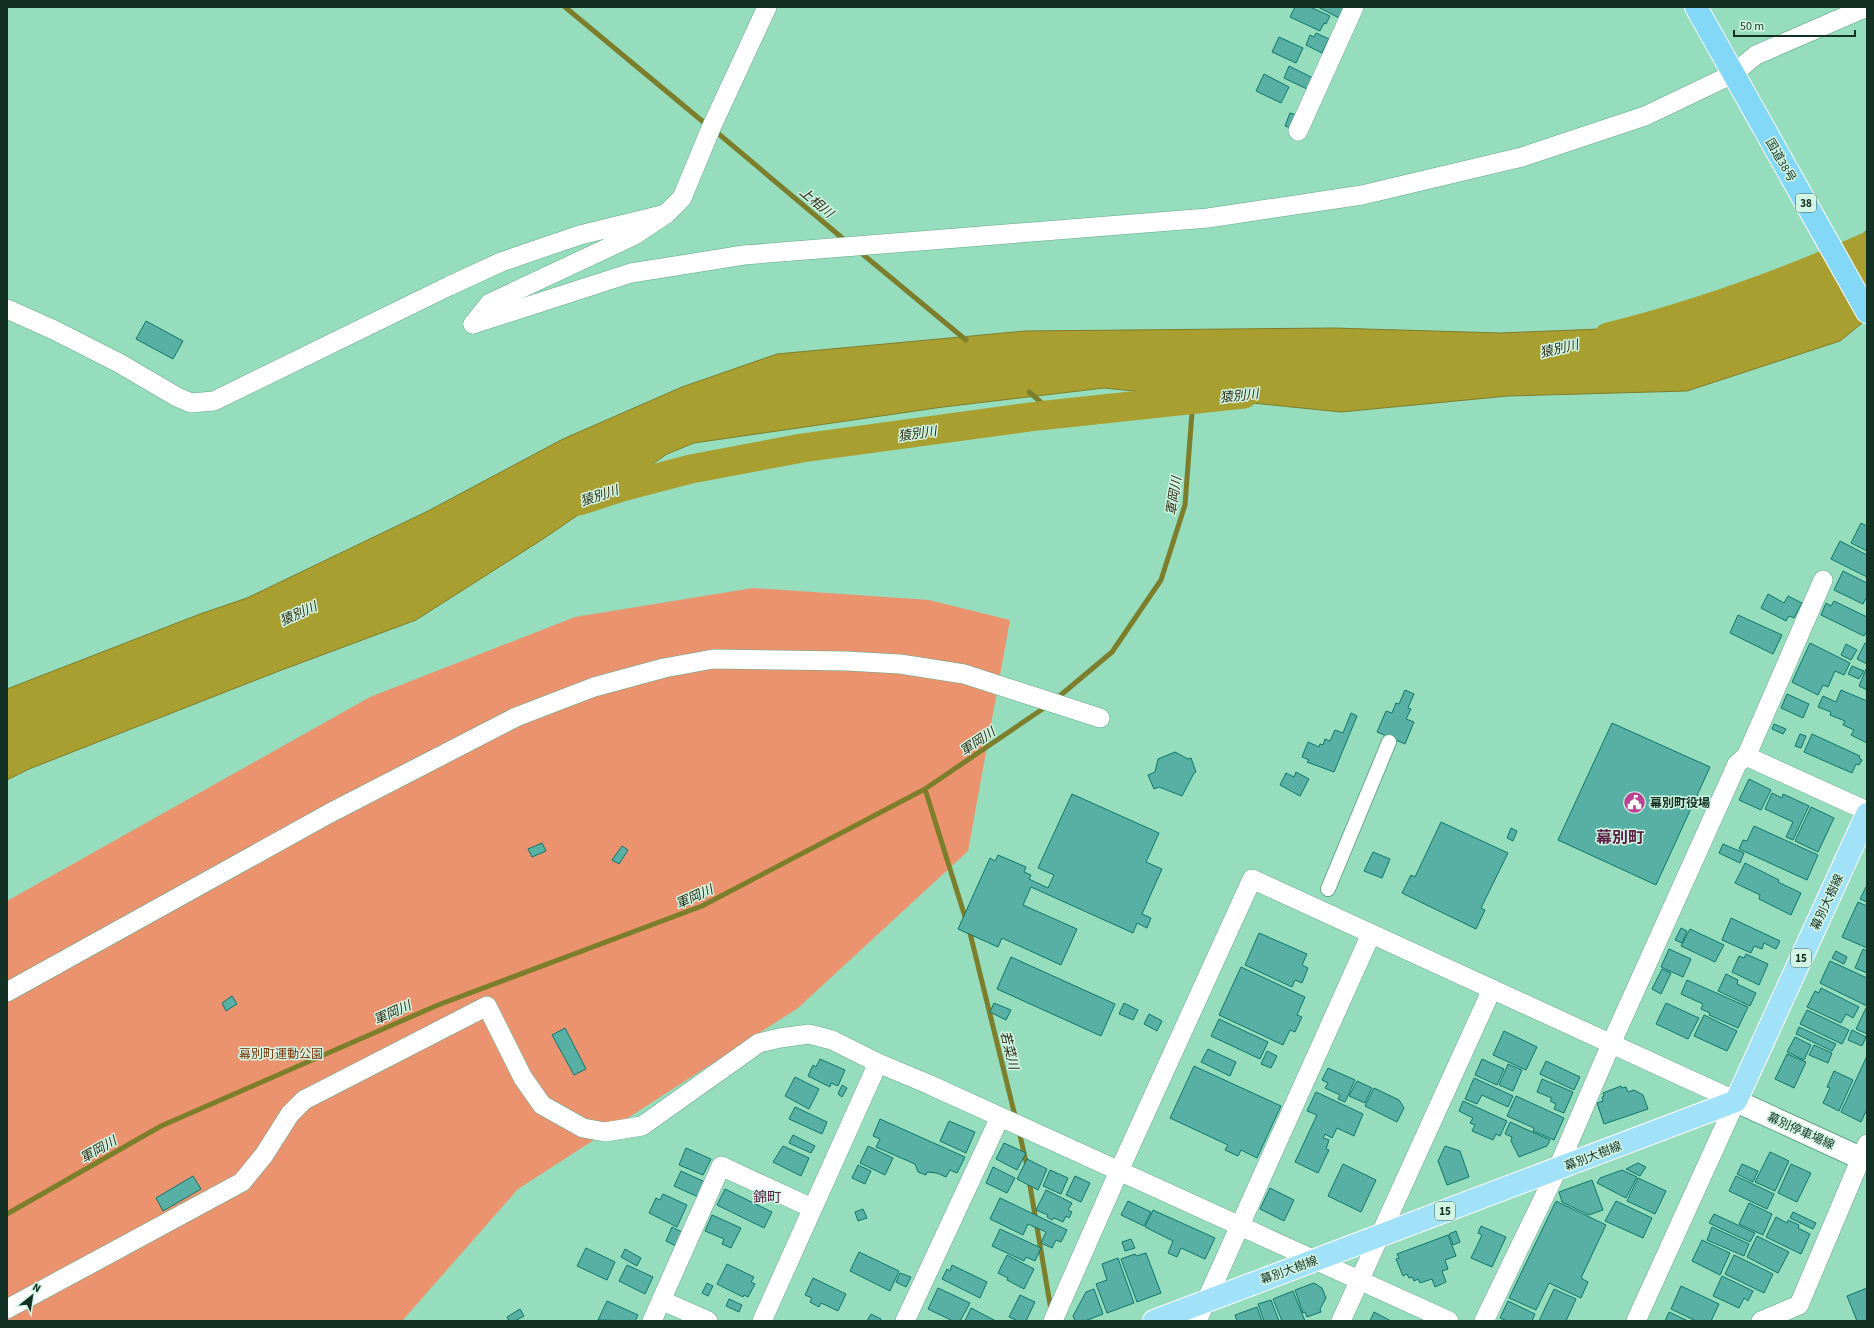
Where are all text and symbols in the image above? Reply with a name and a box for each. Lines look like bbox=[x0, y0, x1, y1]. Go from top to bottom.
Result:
scale bar bbox=[1734, 12, 1855, 38]
text: 50 m bbox=[1740, 18, 1764, 35]
street label: 国道38号 bbox=[1761, 135, 1800, 185]
water label: 上相川 bbox=[796, 183, 839, 223]
road number: 38 bbox=[1796, 194, 1816, 212]
water label: 猿別川 bbox=[1538, 335, 1582, 362]
water label: 猿別川 bbox=[1219, 385, 1261, 407]
water label: 猿別川 bbox=[897, 422, 940, 446]
water label: 軍岡川 bbox=[1162, 474, 1186, 517]
water label: 猿別川 bbox=[578, 481, 623, 511]
water label: 猿別川 bbox=[277, 597, 322, 630]
water label: 軍岡川 bbox=[956, 722, 1000, 760]
public building icon: 幕別町役場 bbox=[1621, 790, 1647, 816]
place label: 幕別町役場 bbox=[1650, 795, 1710, 812]
district label: 幕別町 bbox=[1596, 827, 1644, 849]
street label: 幕別大樹線 bbox=[1807, 871, 1848, 933]
water label: 軍岡川 bbox=[673, 880, 718, 913]
road number: 15 bbox=[1791, 949, 1811, 967]
water label: 軍岡川 bbox=[371, 996, 416, 1029]
water label: 若菜川 bbox=[996, 1029, 1023, 1073]
park label: 幕別町運動公園 bbox=[239, 1046, 323, 1063]
street label: 幕別停車場線 bbox=[1764, 1109, 1837, 1154]
water label: 軍岡川 bbox=[77, 1131, 122, 1167]
street label: 幕別大樹線 bbox=[1562, 1138, 1624, 1175]
district label: 錦町 bbox=[753, 1188, 781, 1208]
road number: 15 bbox=[1435, 1202, 1455, 1220]
street label: 幕別大樹線 bbox=[1258, 1252, 1320, 1289]
north arrow bbox=[12, 1276, 52, 1316]
text: N bbox=[30, 1279, 44, 1296]

